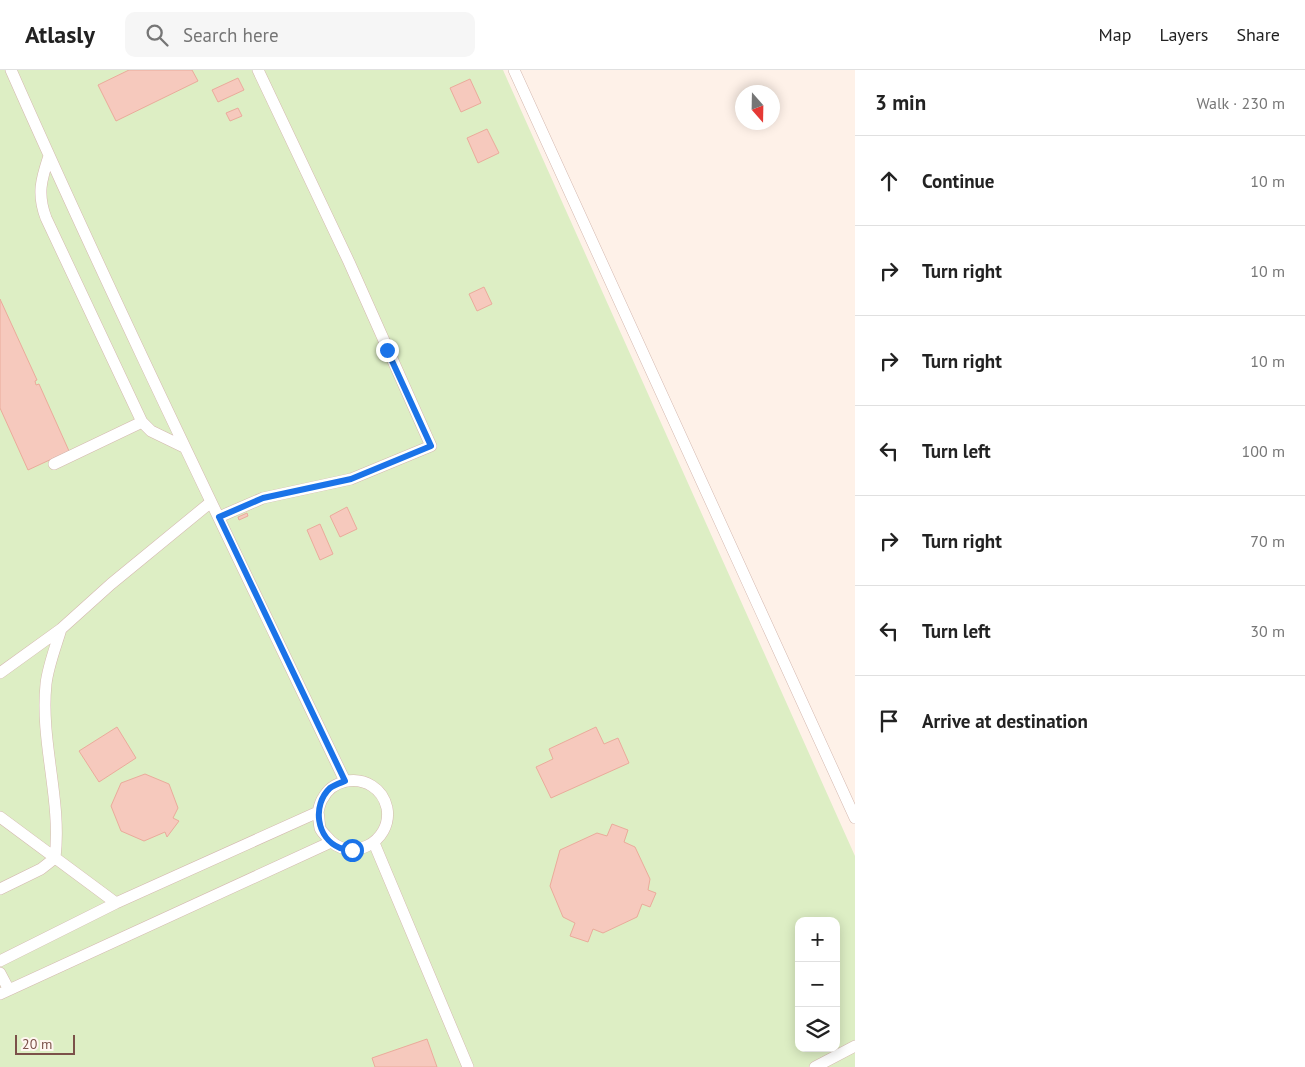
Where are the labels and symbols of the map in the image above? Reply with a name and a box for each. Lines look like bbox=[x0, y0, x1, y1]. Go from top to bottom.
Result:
north arrow bbox=[735, 85, 780, 130]
route end bbox=[376, 339, 399, 362]
route start bbox=[341, 839, 364, 862]
scale bar bbox=[15, 1032, 75, 1055]

